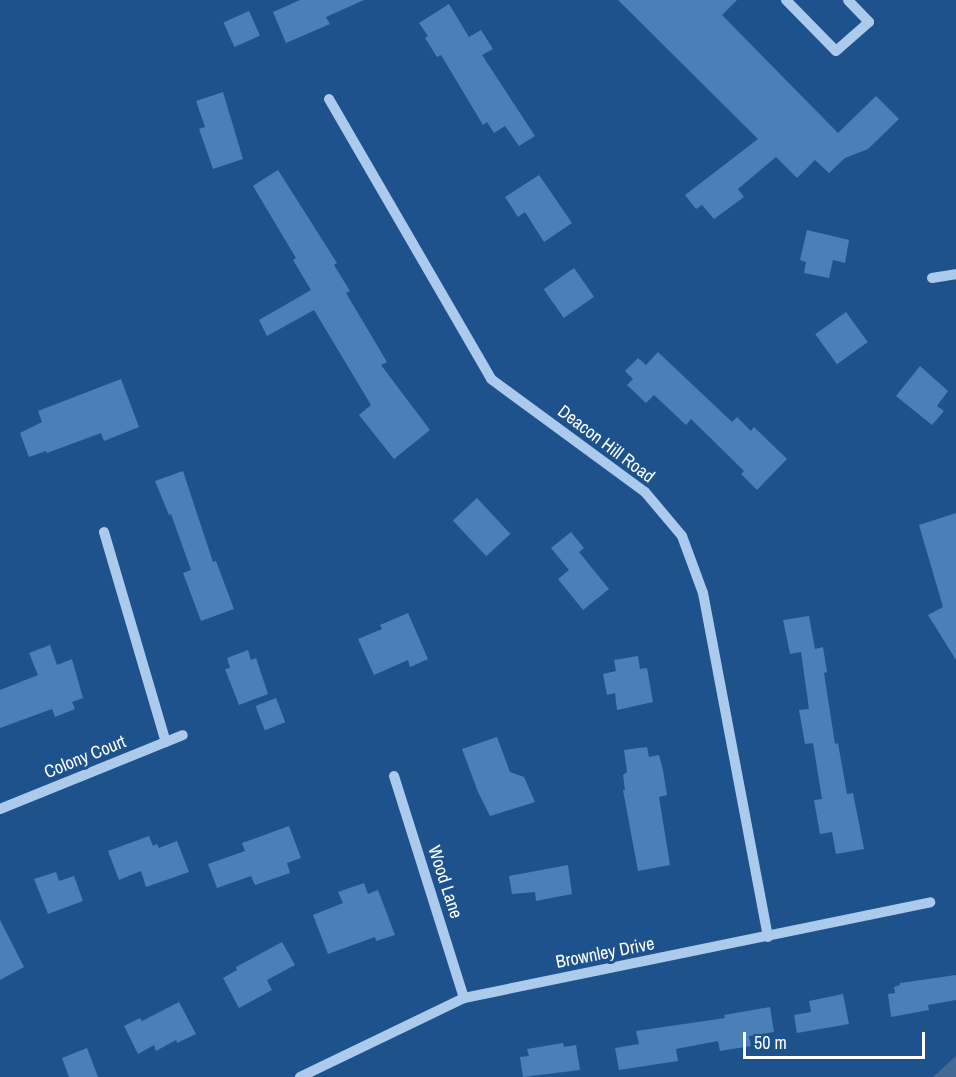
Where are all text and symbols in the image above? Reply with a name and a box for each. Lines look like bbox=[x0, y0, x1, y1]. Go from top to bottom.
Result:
street label: Deacon Hill Road bbox=[553, 401, 659, 487]
street label: Colony Court bbox=[41, 731, 129, 783]
street label: Wood Lane bbox=[423, 843, 467, 921]
street label: Brownley Drive bbox=[554, 933, 656, 973]
scale bar bbox=[746, 1020, 928, 1058]
text: 50 m bbox=[754, 1030, 787, 1055]

